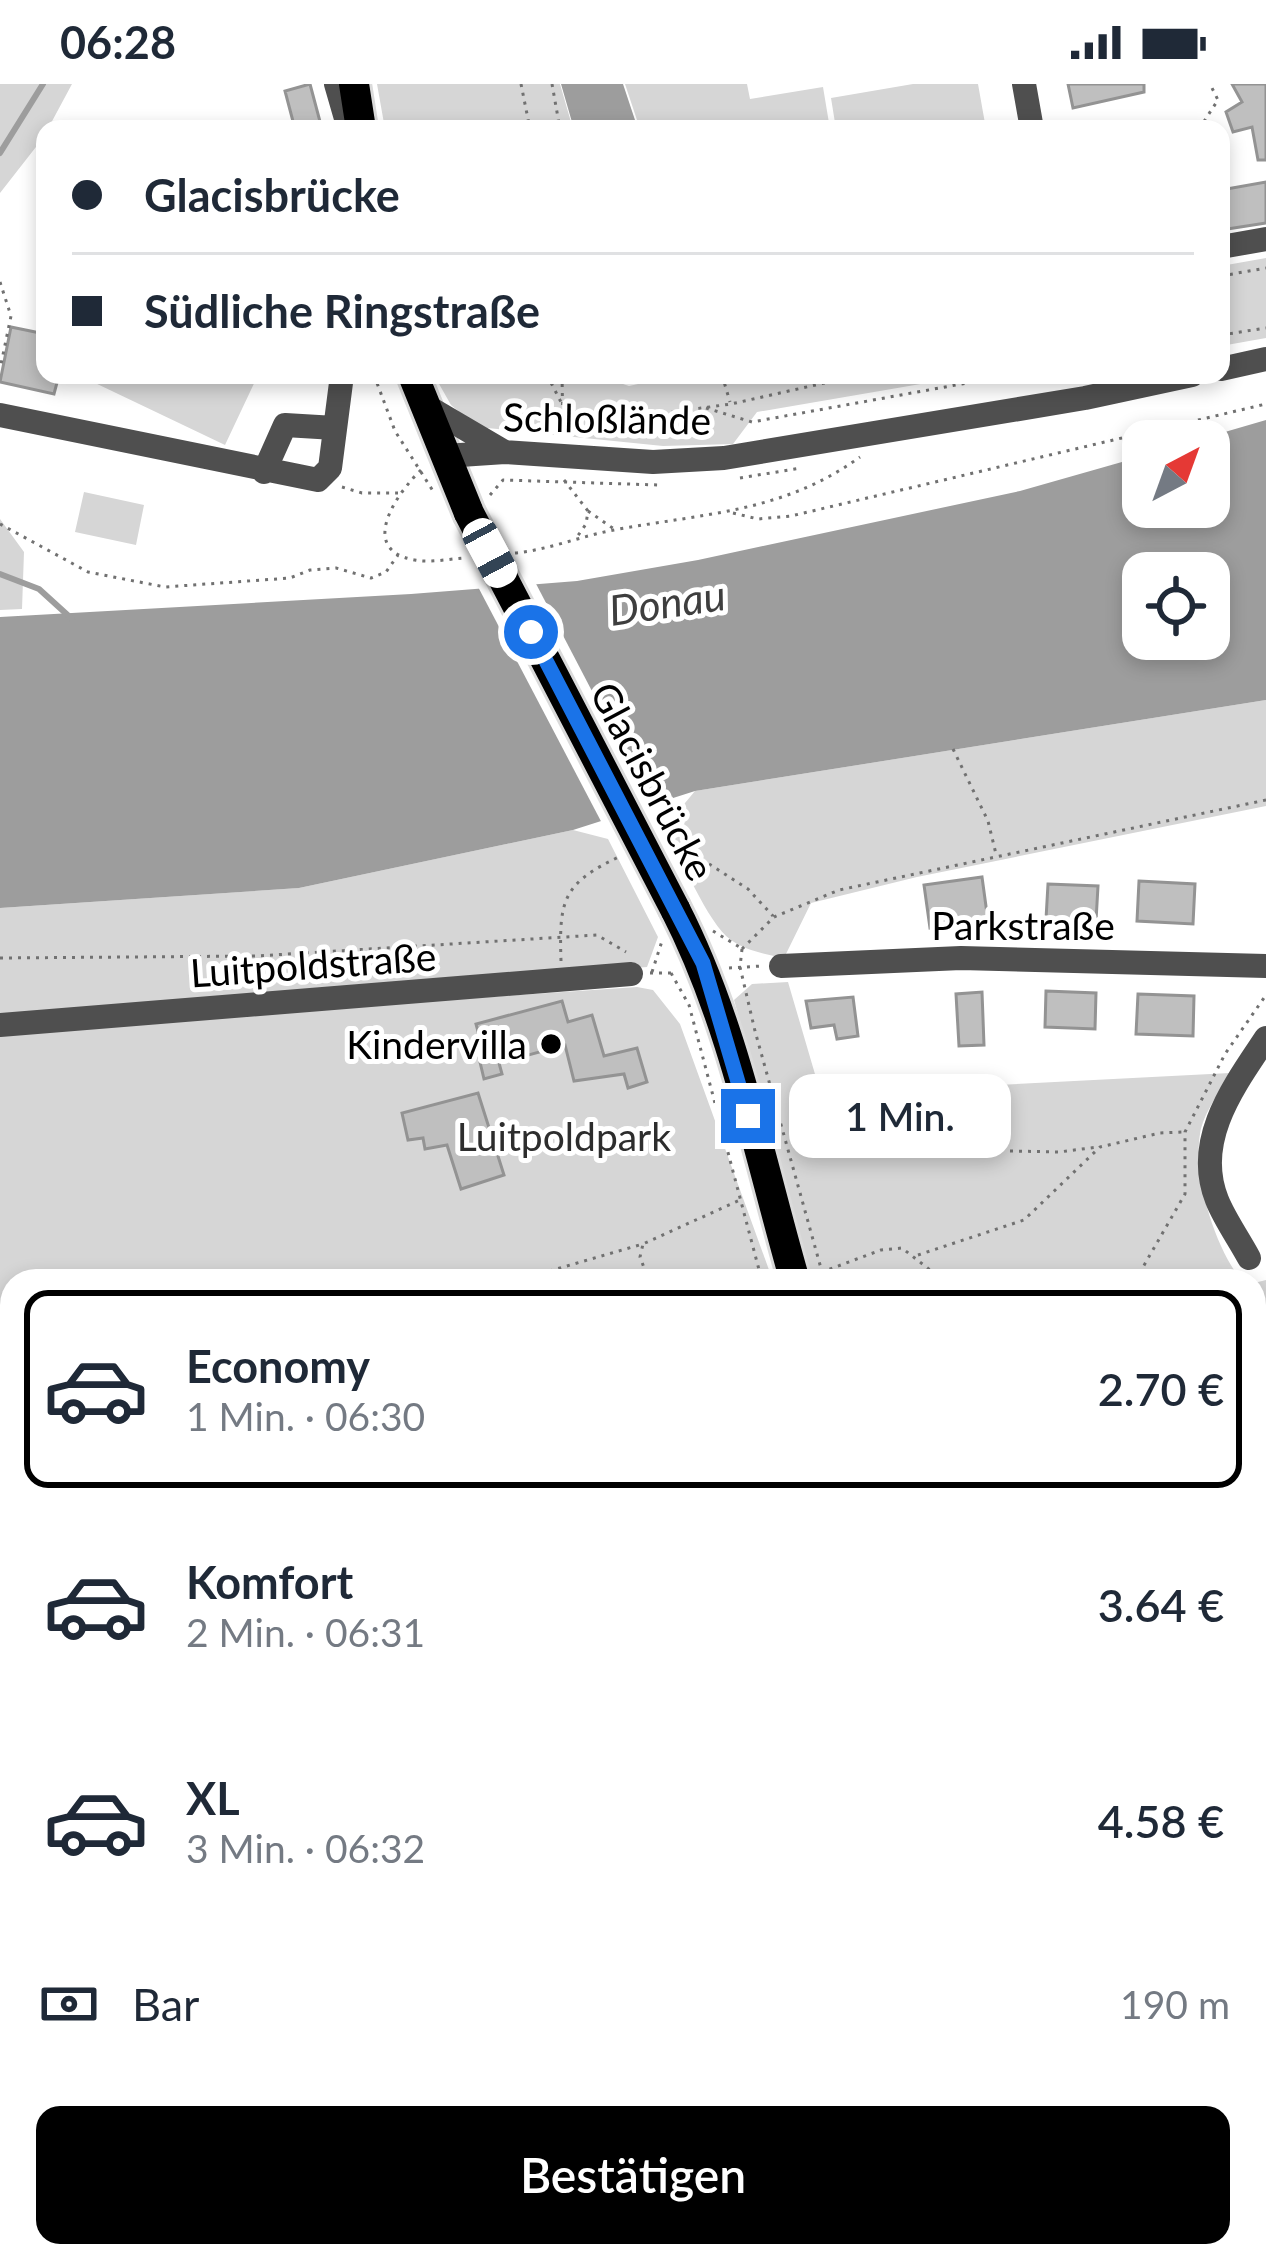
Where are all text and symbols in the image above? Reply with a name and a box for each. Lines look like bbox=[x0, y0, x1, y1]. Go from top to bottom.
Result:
text: 06:28 bbox=[60, 15, 176, 69]
text: Glacisbrücke bbox=[144, 168, 400, 222]
text: Südliche Ringstraße bbox=[144, 284, 540, 338]
street label: Schloßlände bbox=[503, 393, 711, 443]
north arrow bbox=[1122, 420, 1230, 528]
map controls bbox=[1122, 420, 1230, 660]
car bbox=[457, 513, 523, 593]
button: locate bbox=[1122, 552, 1230, 660]
water label: Donau bbox=[605, 569, 729, 635]
route start bbox=[504, 605, 558, 659]
street label: Glacisbrücke bbox=[582, 674, 724, 888]
street label: Parkstraße bbox=[931, 902, 1115, 948]
street label: Luitpoldstraße bbox=[189, 932, 437, 996]
place label: Kindervilla bbox=[346, 1021, 527, 1067]
marker: Kindervilla bbox=[538, 1031, 564, 1057]
callout: 1 Min. bbox=[790, 1074, 1012, 1158]
route end bbox=[721, 1089, 775, 1143]
text: 1 Min. bbox=[845, 1093, 955, 1139]
park label: Luitpoldpark bbox=[457, 1113, 671, 1159]
icon: car bbox=[42, 1335, 150, 1443]
text: Economy bbox=[186, 1339, 370, 1393]
text: 2.70 € bbox=[1098, 1362, 1224, 1416]
text: 1 Min. · 06:30 bbox=[186, 1393, 425, 1439]
icon: car bbox=[42, 1551, 150, 1659]
text: Komfort bbox=[186, 1555, 353, 1609]
text: 3.64 € bbox=[1098, 1578, 1224, 1632]
text: 2 Min. · 06:31 bbox=[186, 1609, 425, 1655]
icon: car bbox=[42, 1767, 150, 1875]
text: XL bbox=[186, 1771, 240, 1825]
text: 4.58 € bbox=[1098, 1794, 1224, 1848]
text: 3 Min. · 06:32 bbox=[186, 1825, 425, 1871]
icon: cash bbox=[36, 1971, 102, 2037]
text: Bar bbox=[132, 1977, 199, 2031]
text: 190 m bbox=[1120, 1981, 1230, 2027]
button: Bestätigen bbox=[36, 2106, 1230, 2244]

